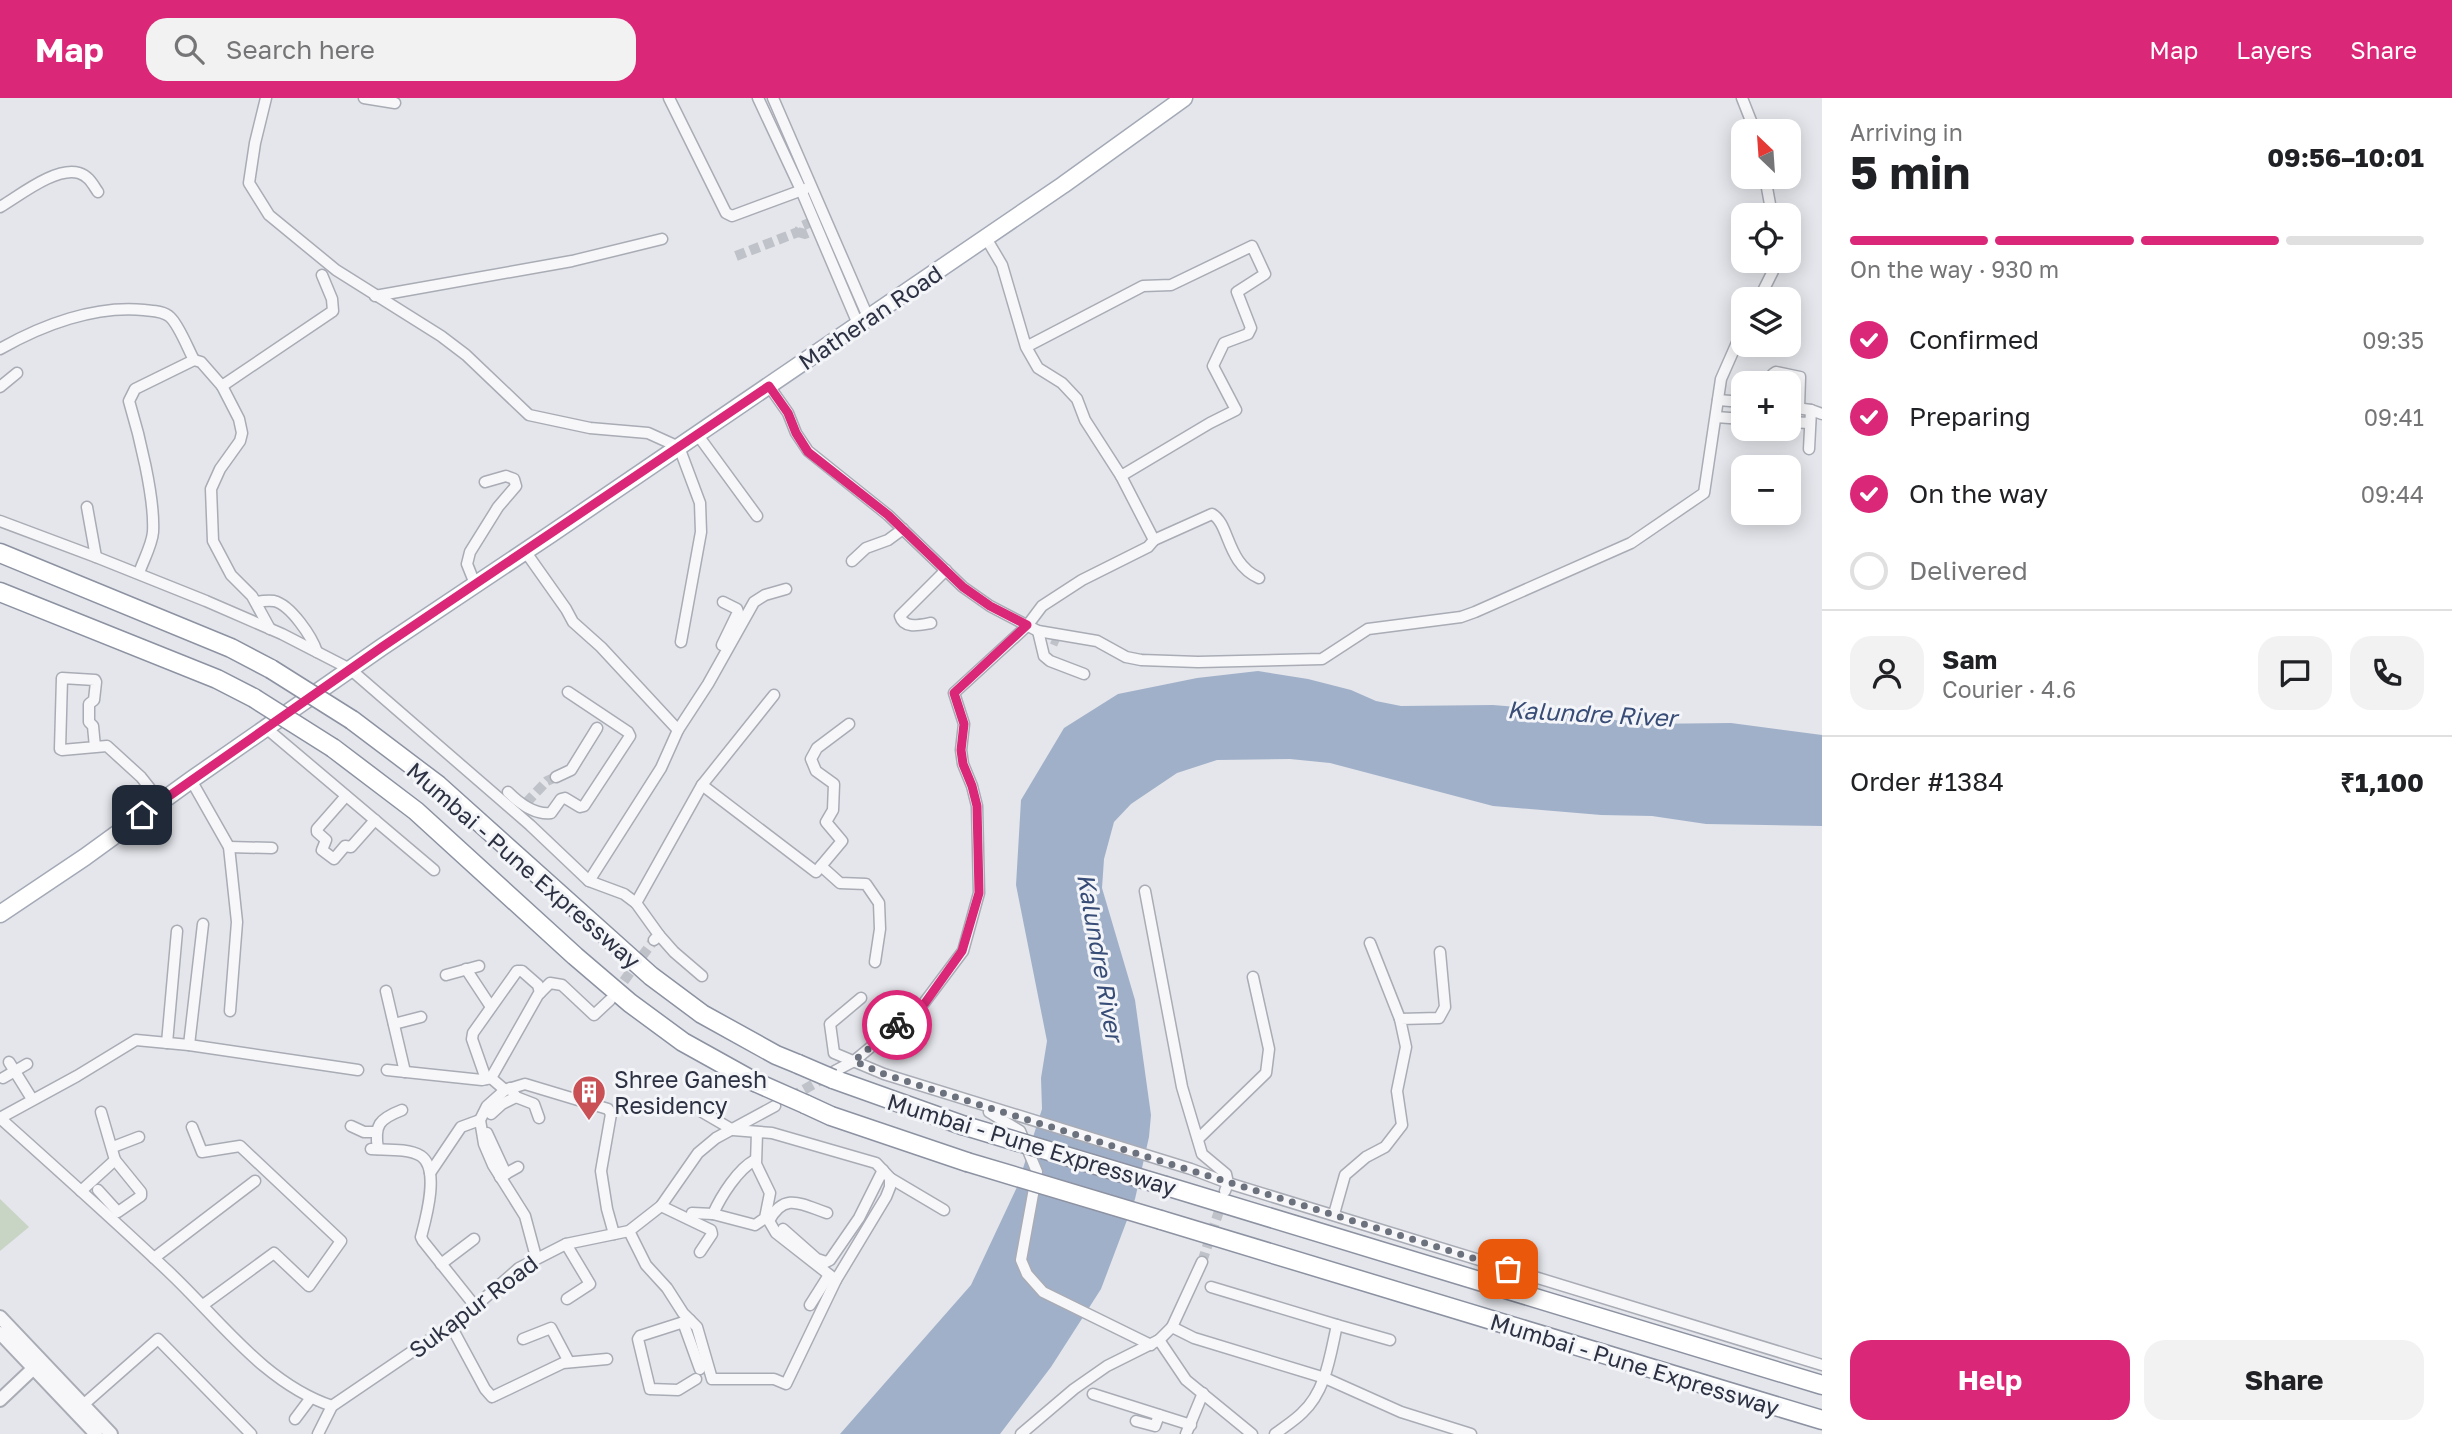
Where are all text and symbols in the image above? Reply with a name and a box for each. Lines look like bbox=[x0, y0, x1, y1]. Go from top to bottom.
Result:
search box bbox=[146, 18, 636, 81]
text: Map bbox=[35, 30, 104, 69]
icon: search bbox=[170, 30, 208, 68]
text: Search here bbox=[226, 34, 375, 65]
text: Map bbox=[2149, 35, 2198, 64]
text: Layers bbox=[2236, 35, 2312, 64]
text: Share bbox=[2350, 35, 2417, 64]
text: Arriving in bbox=[1850, 118, 1963, 146]
north arrow bbox=[1731, 119, 1801, 189]
map controls bbox=[1731, 119, 1801, 525]
text: 09:56–10:01 bbox=[2267, 142, 2424, 173]
text: 5 min bbox=[1850, 144, 1970, 199]
button: locate bbox=[1731, 203, 1801, 273]
text: On the way · 930 m bbox=[1850, 255, 2059, 283]
street label: Matheran Road bbox=[793, 259, 947, 375]
button: layers bbox=[1731, 287, 1801, 357]
icon: check bbox=[1850, 321, 1888, 359]
text: Confirmed bbox=[1909, 324, 2039, 355]
text: 09:35 bbox=[2362, 326, 2424, 354]
button: + bbox=[1731, 371, 1801, 441]
icon: check bbox=[1850, 398, 1888, 436]
text: Preparing bbox=[1909, 401, 2031, 432]
text: 09:41 bbox=[2364, 403, 2424, 431]
button: − bbox=[1731, 455, 1801, 525]
icon: check bbox=[1850, 475, 1888, 513]
text: On the way bbox=[1909, 478, 2048, 509]
text: 09:44 bbox=[2361, 480, 2424, 508]
text: Delivered bbox=[1909, 555, 2028, 586]
button: person bbox=[1850, 636, 1924, 710]
button: chat bbox=[2258, 636, 2332, 710]
button: phone bbox=[2350, 636, 2424, 710]
text: Sam bbox=[1942, 644, 1997, 675]
text: Courier · 4.6 bbox=[1942, 675, 2076, 703]
water label: Kalundre River bbox=[1507, 694, 1681, 732]
street label: Mumbai - Pune Expressway bbox=[401, 756, 647, 974]
text: Order #1384 bbox=[1850, 766, 2004, 797]
text: ₹1,100 bbox=[2340, 767, 2424, 798]
pin bbox=[112, 785, 172, 845]
icon: home bbox=[123, 796, 161, 834]
water label: Kalundre River bbox=[1072, 871, 1131, 1047]
courier bbox=[862, 990, 932, 1060]
icon: bike bbox=[878, 1006, 916, 1044]
place label: Shree Ganesh Residency bbox=[614, 1065, 767, 1119]
building icon: Shree Ganesh Residency bbox=[570, 1073, 608, 1122]
street label: Mumbai - Pune Expressway bbox=[884, 1087, 1180, 1201]
pin bbox=[1478, 1239, 1538, 1299]
street label: Sukapur Road bbox=[403, 1249, 543, 1363]
icon: bag bbox=[1489, 1250, 1527, 1288]
street label: Mumbai - Pune Expressway bbox=[1487, 1307, 1783, 1421]
button: Help bbox=[1850, 1340, 2130, 1420]
button: Share bbox=[2144, 1340, 2424, 1420]

